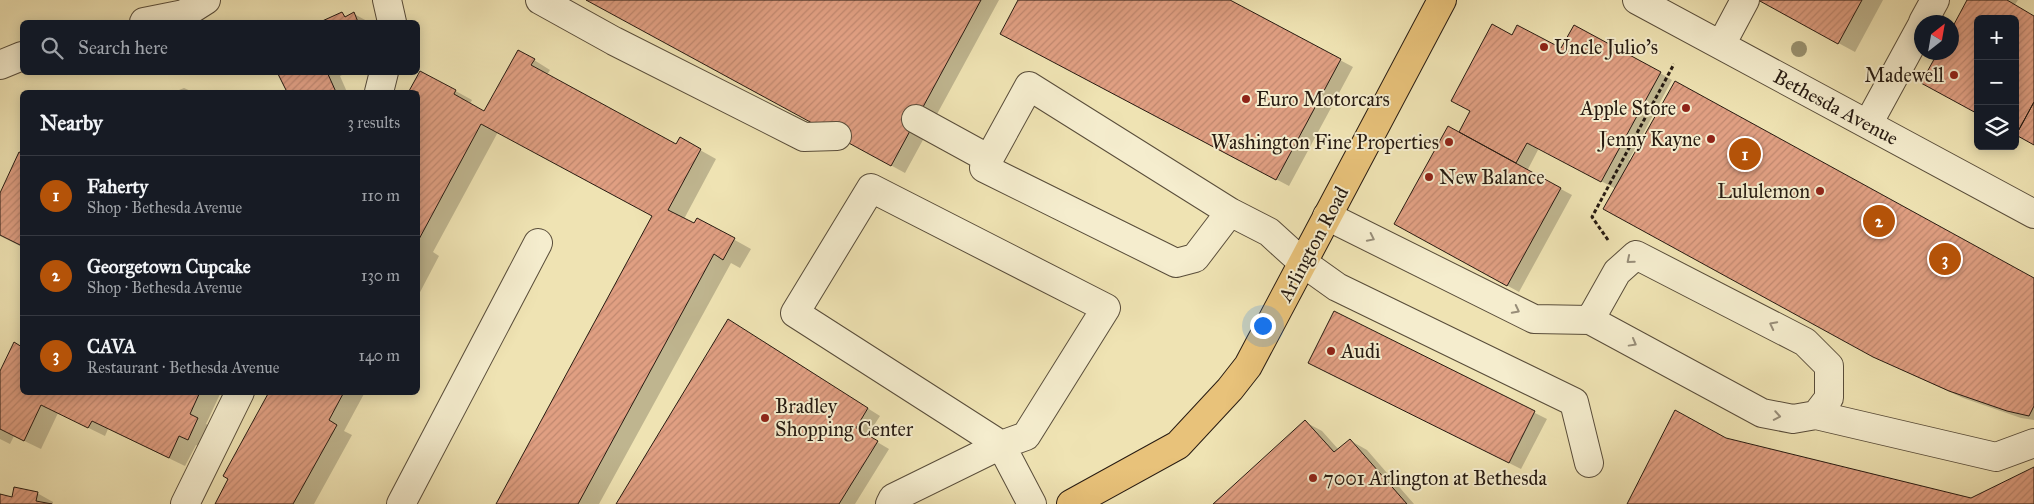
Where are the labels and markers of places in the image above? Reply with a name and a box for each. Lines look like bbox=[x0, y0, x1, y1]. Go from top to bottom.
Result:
place label: Uncle Julio's bbox=[1554, 35, 1658, 60]
marker: Uncle Julio's bbox=[1538, 41, 1550, 53]
place label: Madewell bbox=[1864, 63, 1945, 87]
marker: Madewell bbox=[1948, 69, 1960, 81]
place label: Euro Motorcars bbox=[1256, 87, 1390, 111]
marker: Euro Motorcars bbox=[1240, 93, 1252, 105]
place label: Apple Store bbox=[1579, 96, 1676, 120]
marker: Apple Store bbox=[1680, 102, 1692, 114]
place label: Jenny Kayne bbox=[1597, 127, 1701, 152]
place label: Washington Fine Properties bbox=[1211, 130, 1439, 155]
marker: Jenny Kayne bbox=[1705, 133, 1717, 145]
pin: 1 bbox=[1729, 135, 1761, 173]
marker: Washington Fine Properties bbox=[1443, 136, 1455, 148]
place label: New Balance bbox=[1439, 165, 1545, 189]
marker: New Balance bbox=[1423, 171, 1435, 183]
place label: Lululemon bbox=[1717, 179, 1810, 203]
marker: Lululemon bbox=[1814, 185, 1826, 197]
pin: 2 bbox=[1863, 202, 1895, 240]
pin: 3 bbox=[1929, 240, 1961, 278]
place label: Audi bbox=[1340, 339, 1381, 363]
marker: Audi bbox=[1325, 345, 1337, 357]
place label: Bradley Shopping Center bbox=[775, 394, 914, 442]
marker: Bradley Shopping Center bbox=[759, 412, 771, 424]
place label: 7001 Arlington at Bethesda bbox=[1323, 466, 1548, 491]
marker: 7001 Arlington at Bethesda bbox=[1307, 472, 1319, 484]

